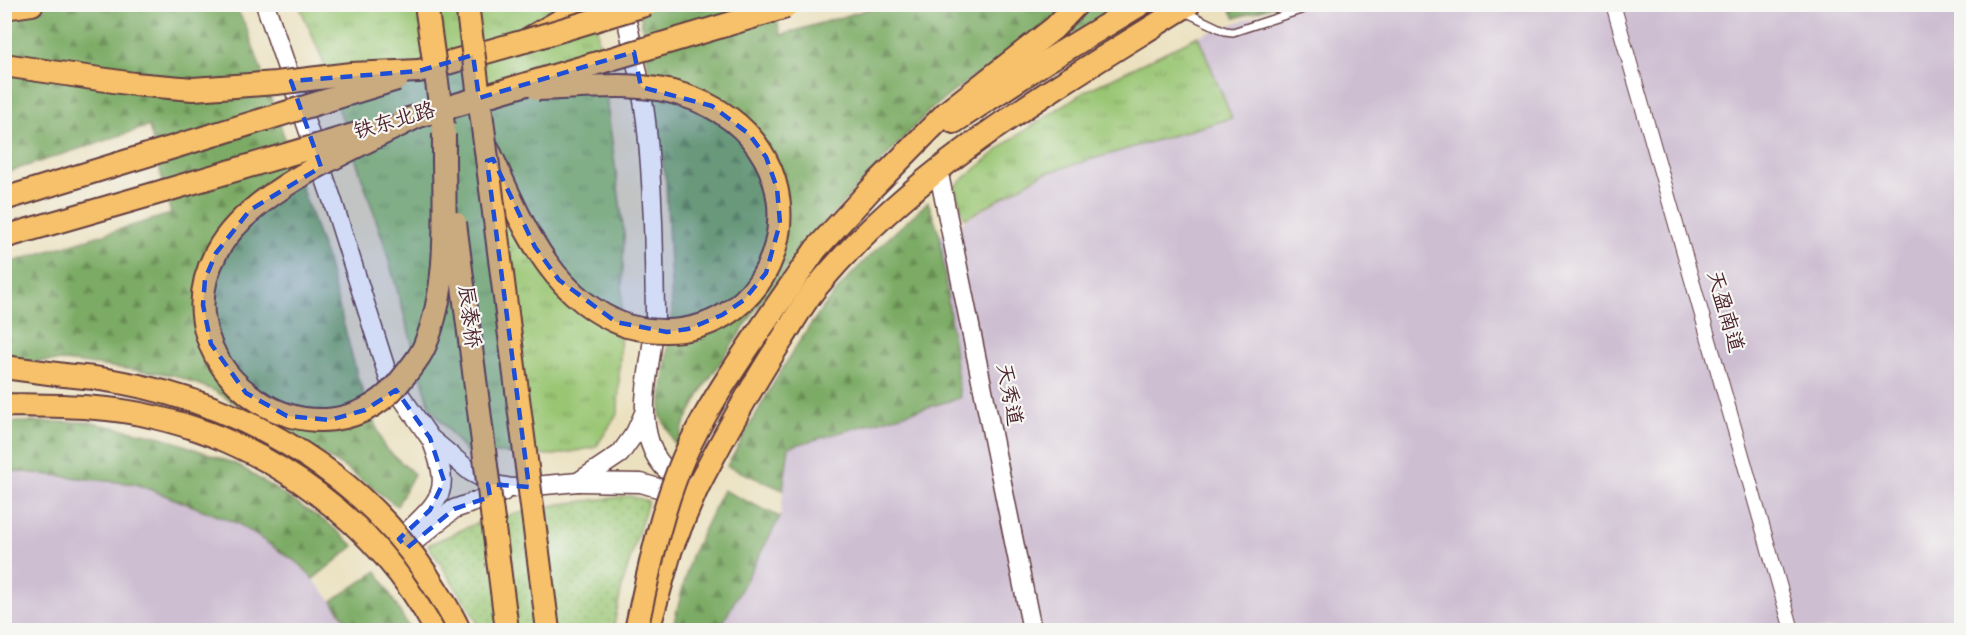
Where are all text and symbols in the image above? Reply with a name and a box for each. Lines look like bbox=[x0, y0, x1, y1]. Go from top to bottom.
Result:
street label: 铁东北路 bbox=[350, 97, 440, 149]
street label: 天盈南道 bbox=[1697, 267, 1749, 357]
street label: 辰泰桥 bbox=[448, 284, 486, 350]
street label: 天秀道 bbox=[986, 361, 1028, 429]

